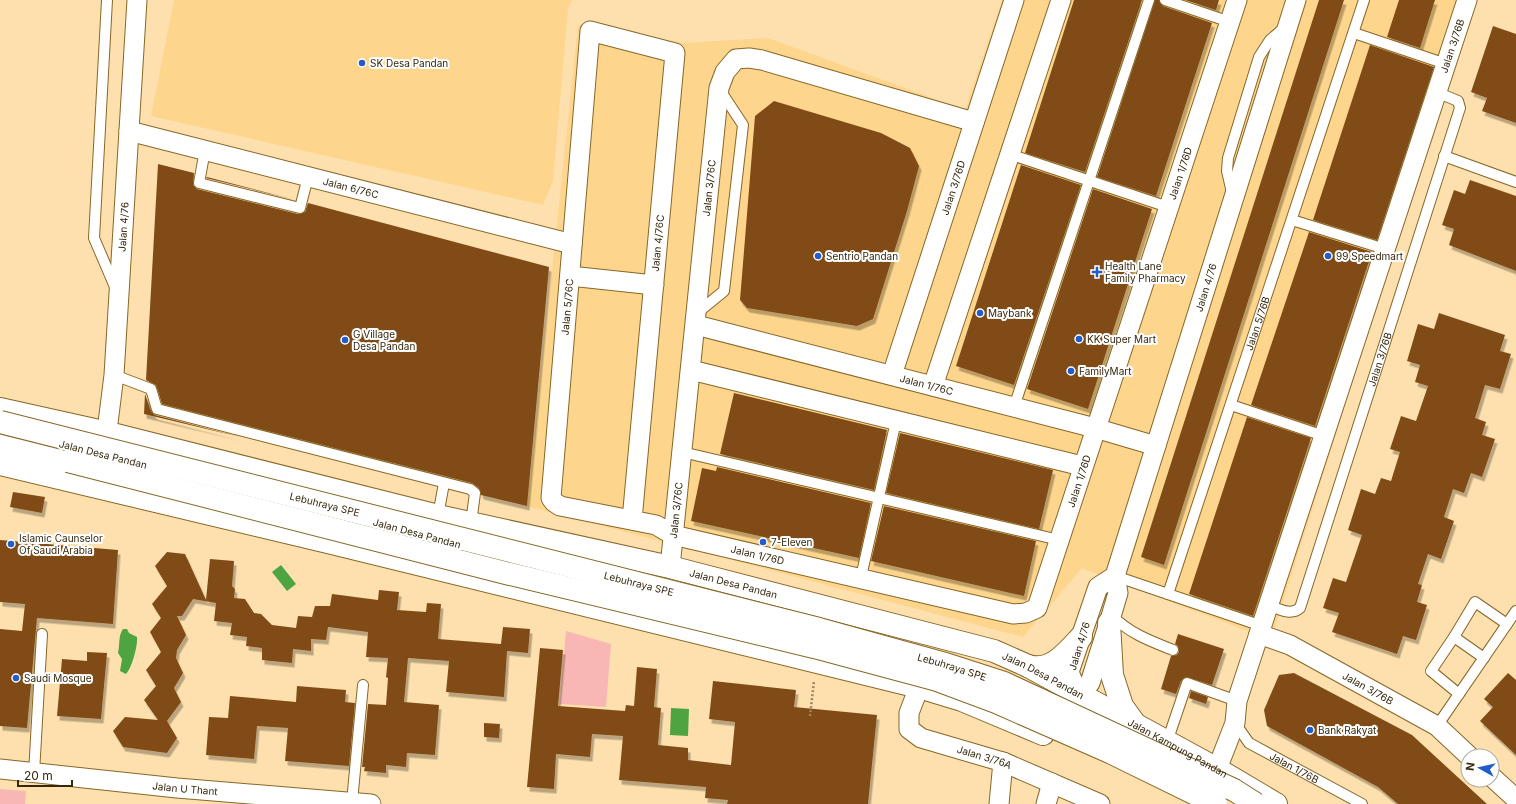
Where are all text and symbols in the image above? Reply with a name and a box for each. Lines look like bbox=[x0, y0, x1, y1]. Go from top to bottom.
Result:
street label: Jalan 3/76B bbox=[1437, 17, 1466, 74]
place label: SK Desa Pandan bbox=[370, 57, 448, 69]
marker: SK Desa Pandan bbox=[357, 58, 367, 68]
street label: Jalan 1/76D bbox=[1166, 145, 1194, 201]
street label: Jalan 3/76C bbox=[700, 159, 718, 217]
street label: Jalan 3/76D bbox=[938, 159, 967, 217]
street label: Jalan 6/76C bbox=[322, 175, 380, 200]
street label: Jalan 4/76 bbox=[116, 202, 131, 252]
street label: Jalan 4/76C bbox=[649, 214, 666, 272]
place label: Sentrio Pandan bbox=[826, 250, 898, 262]
place label: 99 Speedmart bbox=[1336, 250, 1404, 262]
marker: Sentrio Pandan bbox=[813, 251, 823, 261]
marker: 99 Speedmart bbox=[1323, 251, 1333, 261]
place label: Health Lane Family Pharmacy bbox=[1105, 260, 1186, 284]
street label: Jalan 4/76 bbox=[1192, 262, 1219, 313]
marker: Health Lane Family Pharmacy bbox=[1092, 267, 1102, 277]
street label: Jalan 5/76C bbox=[559, 278, 575, 336]
street label: Jalan 5/76B bbox=[1243, 295, 1272, 352]
place label: Maybank bbox=[988, 307, 1032, 319]
marker: Maybank bbox=[975, 308, 985, 318]
place label: G Village Desa Pandan bbox=[353, 328, 415, 352]
street label: Jalan 3/76B bbox=[1365, 331, 1394, 388]
place label: KK Super Mart bbox=[1087, 333, 1157, 345]
marker: KK Super Mart bbox=[1074, 334, 1084, 344]
marker: G Village Desa Pandan bbox=[340, 335, 350, 345]
place label: FamilyMart bbox=[1079, 365, 1132, 377]
marker: FamilyMart bbox=[1066, 366, 1076, 376]
street label: Jalan 1/76C bbox=[898, 372, 954, 397]
street label: Jalan Desa Pandan bbox=[58, 437, 148, 471]
street label: Jalan 1/76D bbox=[1065, 453, 1093, 509]
street label: Jalan 3/76C bbox=[667, 481, 685, 539]
street label: Lebuhraya SPE bbox=[289, 490, 361, 519]
street label: Jalan Desa Pandan bbox=[372, 516, 462, 551]
place label: Islamic Caunselor Of Saudi Arabia bbox=[19, 532, 103, 556]
place label: 7-Eleven bbox=[771, 536, 813, 548]
marker: 7-Eleven bbox=[758, 537, 768, 547]
marker: Islamic Caunselor Of Saudi Arabia bbox=[6, 539, 16, 549]
street label: Jalan 1/76D bbox=[730, 543, 786, 567]
street label: Jalan Desa Pandan bbox=[688, 566, 779, 601]
street label: Lebuhraya SPE bbox=[603, 569, 675, 598]
street label: Jalan 4/76 bbox=[1066, 620, 1092, 672]
street label: Jalan Desa Pandan bbox=[1000, 649, 1086, 701]
street label: Lebuhraya SPE bbox=[916, 651, 988, 683]
street label: Jalan 3/76B bbox=[1341, 669, 1396, 707]
place label: Saudi Mosque bbox=[24, 672, 92, 684]
marker: Saudi Mosque bbox=[11, 673, 21, 683]
street label: Jalan Kampung Pandan bbox=[1126, 716, 1230, 780]
place label: Bank Rakyat bbox=[1318, 724, 1377, 736]
marker: Bank Rakyat bbox=[1305, 725, 1315, 735]
street label: Jalan 3/76A bbox=[956, 743, 1014, 771]
north arrow bbox=[1460, 748, 1500, 788]
street label: Jalan 1/76B bbox=[1268, 749, 1321, 786]
text: N bbox=[1463, 761, 1478, 772]
scale bar bbox=[18, 762, 72, 788]
text: 20 m bbox=[24, 768, 53, 783]
street label: Jalan U Thant bbox=[152, 779, 219, 797]

